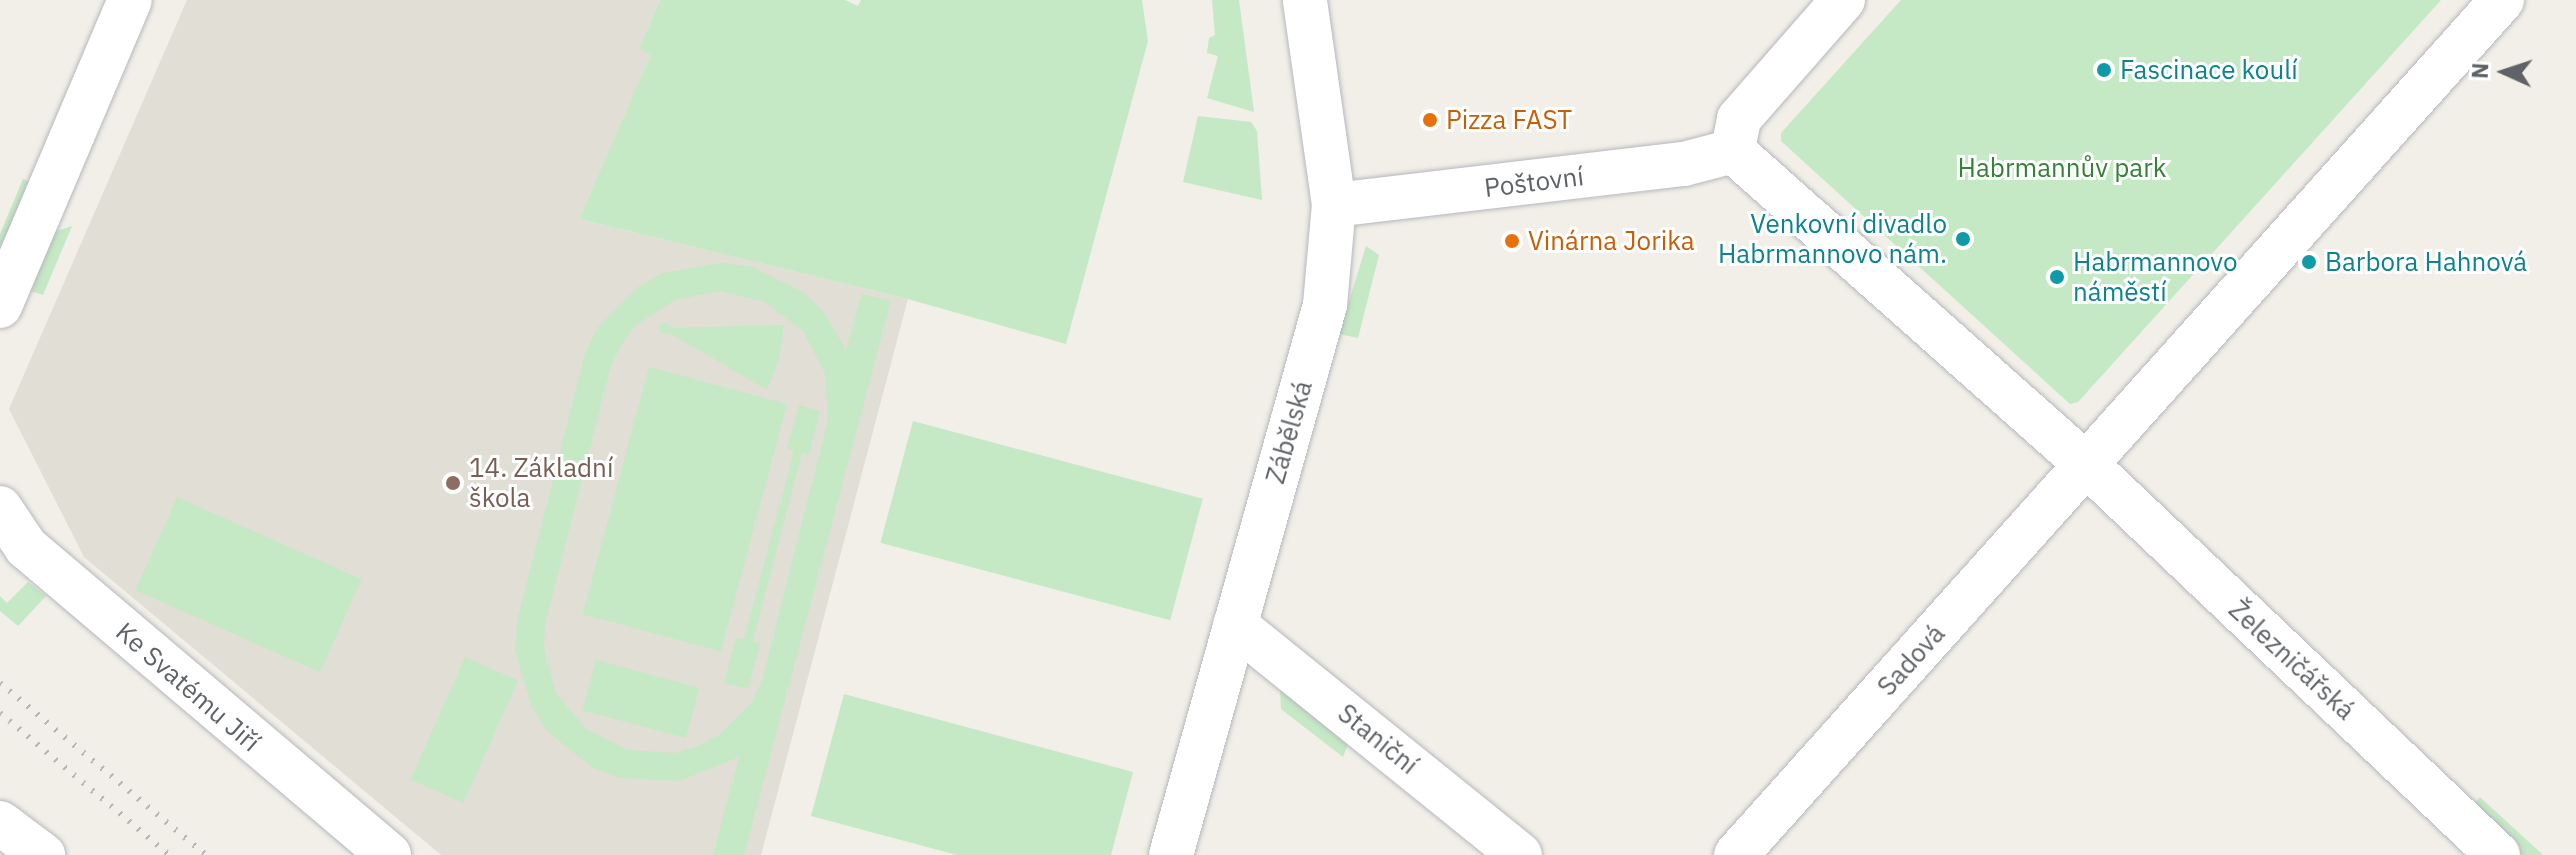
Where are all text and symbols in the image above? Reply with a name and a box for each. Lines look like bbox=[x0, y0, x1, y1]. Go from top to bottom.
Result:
north arrow bbox=[2464, 32, 2544, 112]
place label: Fascinace koulí bbox=[2120, 54, 2298, 86]
marker: Fascinace koulí bbox=[2095, 61, 2113, 79]
text: N bbox=[2465, 62, 2494, 79]
place label: Pizza FAST bbox=[1446, 104, 1572, 136]
marker: Pizza FAST bbox=[1421, 111, 1439, 129]
park label: Habrmannův park bbox=[1958, 152, 2166, 184]
street label: Poštovní bbox=[1483, 160, 1585, 204]
place label: Venkovní divadlo Habrmannovo nám. bbox=[1718, 208, 1947, 270]
place label: Vinárna Jorika bbox=[1528, 225, 1695, 257]
marker: Venkovní divadlo Habrmannovo nám. bbox=[1954, 230, 1972, 248]
marker: Vinárna Jorika bbox=[1503, 232, 1521, 250]
place label: Habrmannovo náměstí bbox=[2073, 246, 2238, 308]
place label: Barbora Hahnová bbox=[2325, 246, 2527, 278]
marker: Barbora Hahnová bbox=[2300, 253, 2318, 271]
marker: Habrmannovo náměstí bbox=[2048, 268, 2066, 286]
street label: Zábělská bbox=[1259, 377, 1319, 487]
place label: 14. Základní škola bbox=[469, 452, 613, 514]
marker: 14. Základní škola bbox=[444, 474, 462, 492]
street label: Železničářská bbox=[2223, 594, 2361, 726]
street label: Ke Svatému Jiří bbox=[110, 616, 266, 758]
street label: Sadová bbox=[1871, 618, 1951, 702]
street label: Staniční bbox=[1332, 697, 1424, 781]

